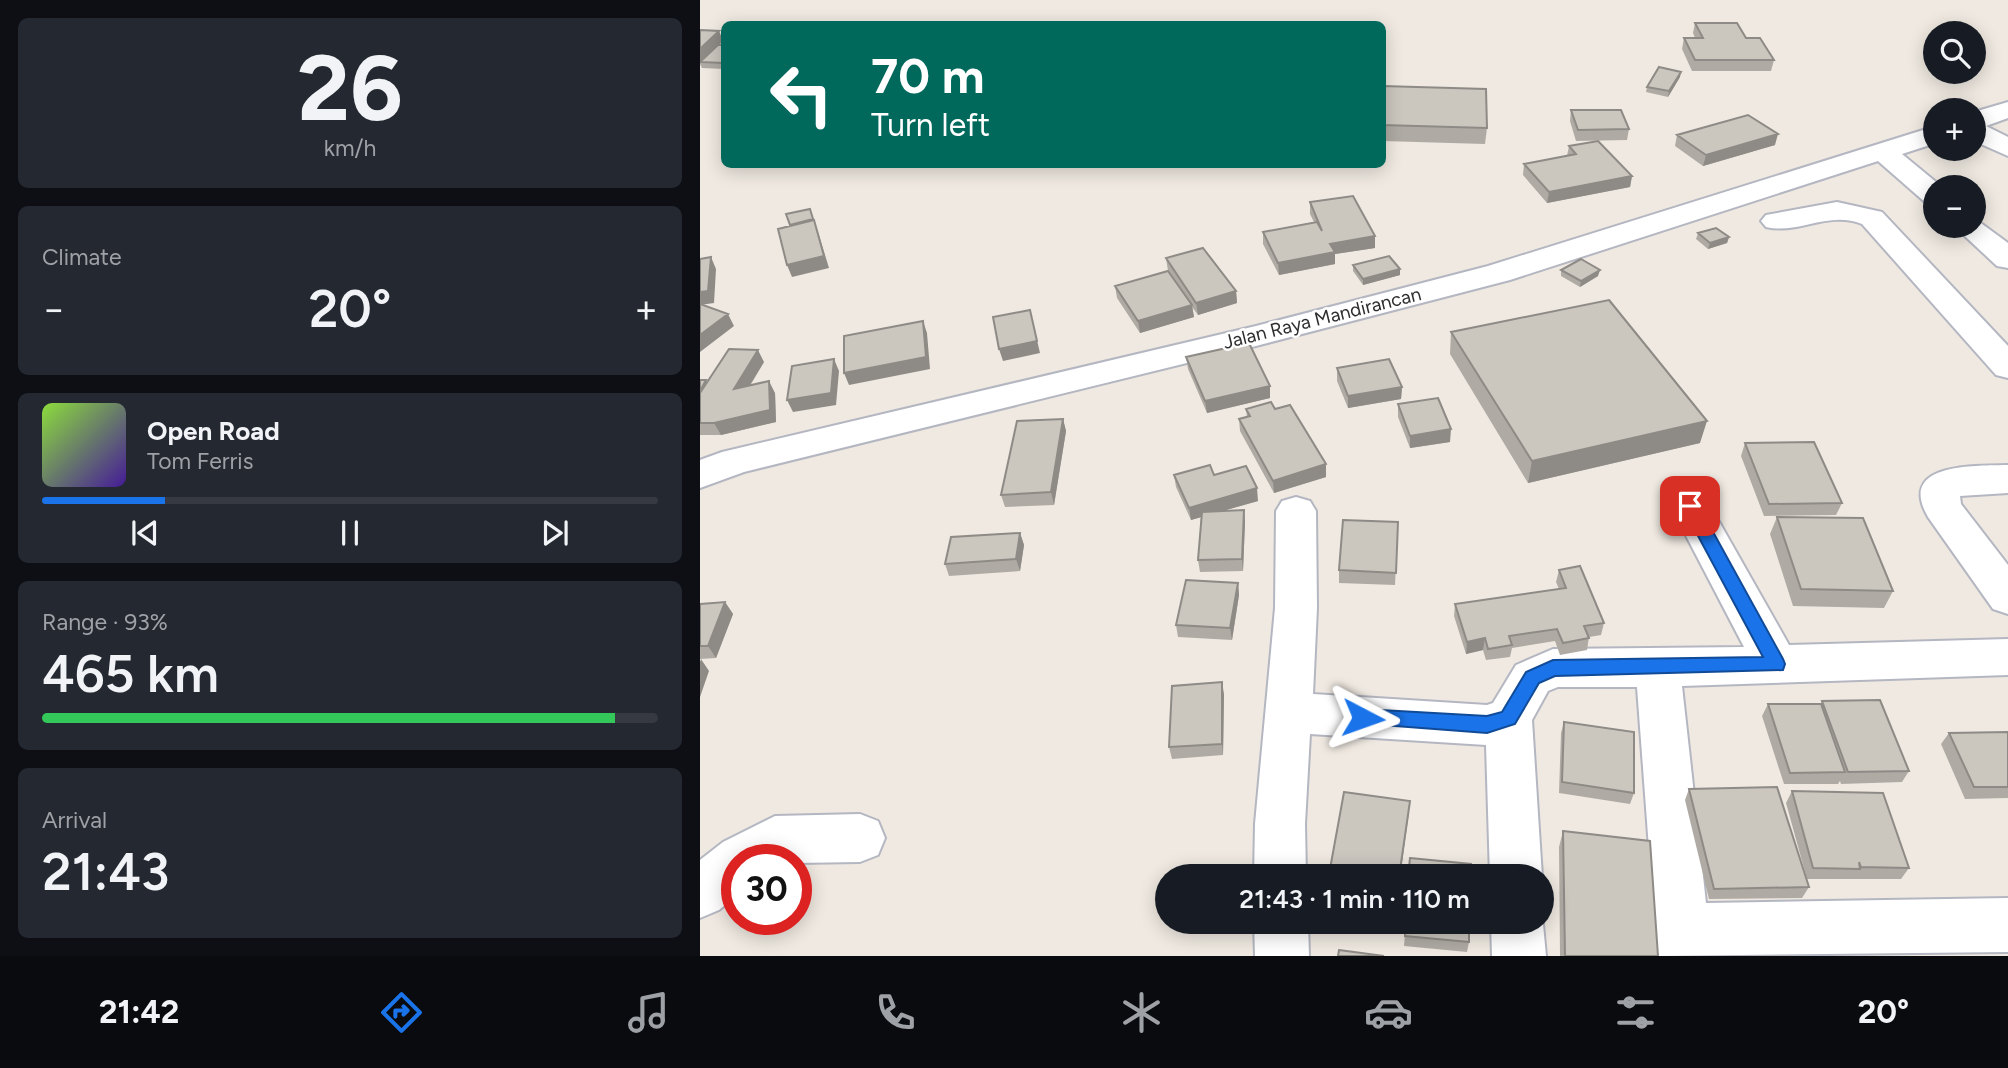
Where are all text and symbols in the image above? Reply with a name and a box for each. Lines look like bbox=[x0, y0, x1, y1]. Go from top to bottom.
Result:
map controls bbox=[1923, 21, 1986, 238]
button: search bbox=[1923, 21, 1986, 84]
text: 26 bbox=[297, 34, 403, 143]
text: 70 m bbox=[871, 46, 984, 105]
icon: left bbox=[756, 49, 847, 140]
button: + bbox=[1923, 98, 1986, 161]
text: Turn left bbox=[871, 106, 990, 144]
text: km/h bbox=[324, 134, 376, 162]
button: − bbox=[1923, 175, 1986, 238]
text: Climate bbox=[42, 243, 121, 271]
text: 20° bbox=[309, 278, 391, 340]
street label: Jalan Raya Mandirancan bbox=[1221, 282, 1423, 354]
text: − bbox=[42, 286, 66, 332]
text: + bbox=[634, 286, 658, 332]
text: Open Road bbox=[147, 415, 280, 447]
text: Tom Ferris bbox=[147, 447, 253, 475]
pin bbox=[1660, 476, 1720, 536]
icon: arrive bbox=[1671, 487, 1709, 525]
icon: previous bbox=[126, 514, 164, 552]
icon: pause bbox=[331, 514, 369, 552]
icon: next bbox=[536, 514, 574, 552]
text: Range · 93% bbox=[42, 608, 168, 636]
text: 465 km bbox=[42, 643, 219, 705]
position arrow bbox=[1326, 681, 1400, 755]
text: Arrival bbox=[42, 806, 107, 834]
text: 21:43 bbox=[42, 841, 169, 903]
speed limit sign: 30 bbox=[721, 844, 812, 935]
text: 21:43 · 1 min · 110 m bbox=[1239, 883, 1470, 915]
icon: directions bbox=[377, 988, 426, 1037]
icon: music bbox=[624, 988, 673, 1037]
icon: phone bbox=[871, 988, 920, 1037]
icon: climate bbox=[1117, 988, 1166, 1037]
icon: car bbox=[1364, 988, 1413, 1037]
icon: filters bbox=[1611, 988, 1660, 1037]
text: 21:42 bbox=[99, 993, 179, 1031]
text: 20° bbox=[1858, 993, 1909, 1031]

